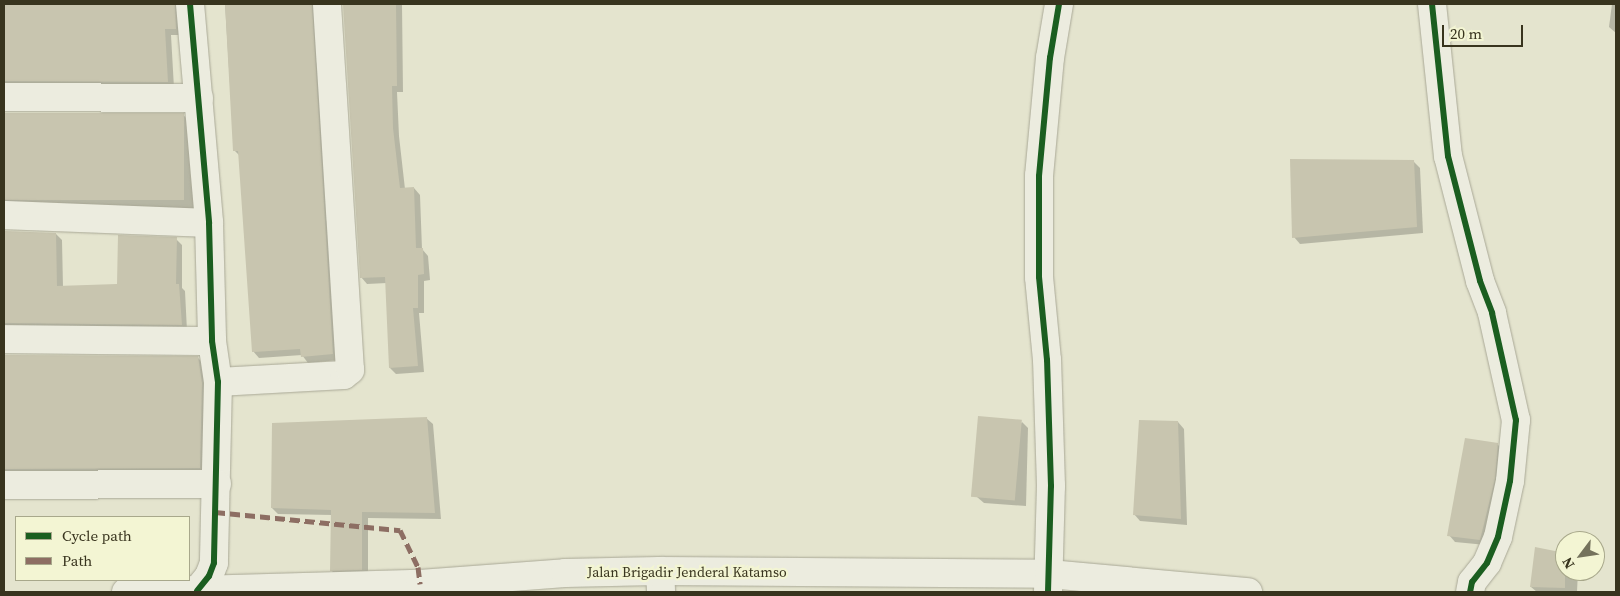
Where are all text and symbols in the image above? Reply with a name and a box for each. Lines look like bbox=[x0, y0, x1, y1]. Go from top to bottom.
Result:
scale bar bbox=[1445, 15, 1526, 47]
text: 20 m bbox=[1450, 23, 1482, 44]
legend bbox=[15, 516, 190, 581]
text: Cycle path bbox=[62, 525, 132, 546]
north arrow bbox=[1555, 531, 1605, 581]
text: Path bbox=[62, 550, 92, 571]
text: N bbox=[1557, 554, 1579, 573]
street label: Jalan Brigadir Jenderal Katamso bbox=[587, 564, 787, 580]

